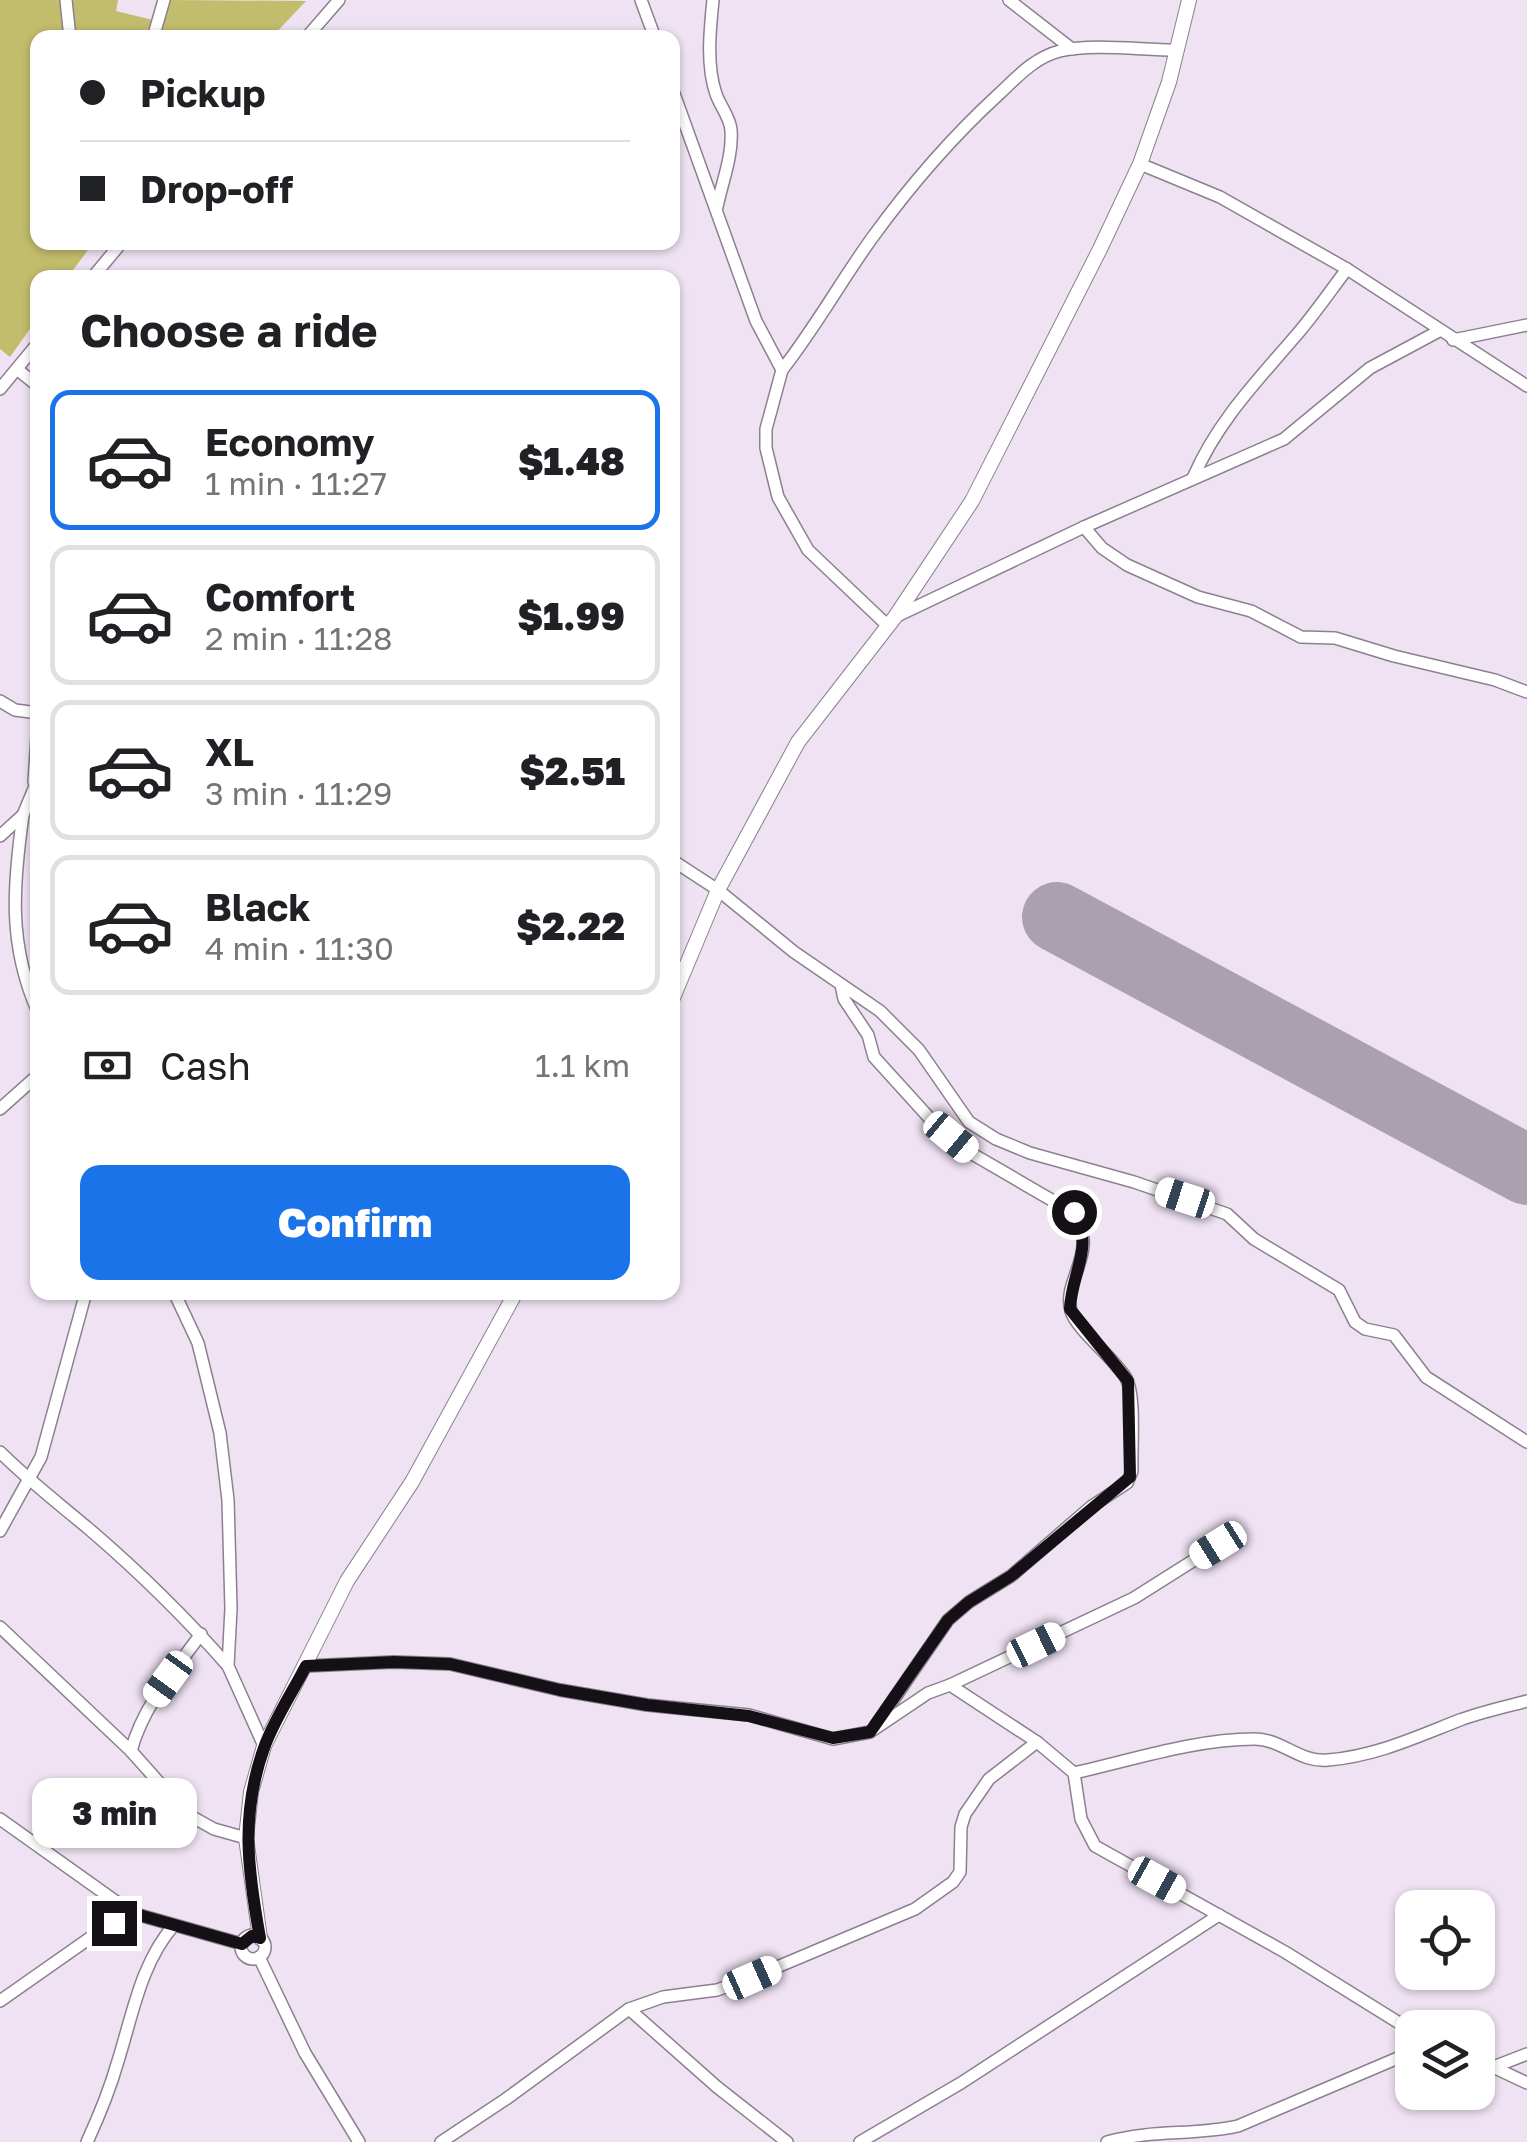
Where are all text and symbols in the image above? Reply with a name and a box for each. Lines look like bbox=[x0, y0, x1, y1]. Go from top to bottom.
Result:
text: Pickup bbox=[140, 70, 266, 115]
text: Drop-off bbox=[140, 166, 293, 211]
text: Choose a ride bbox=[80, 303, 378, 357]
icon: car bbox=[85, 415, 175, 505]
text: Economy bbox=[205, 419, 374, 464]
text: $1.48 bbox=[518, 438, 625, 483]
text: 1 min · 11:27 bbox=[205, 464, 387, 502]
icon: car bbox=[85, 570, 175, 660]
text: Comfort bbox=[205, 574, 355, 619]
text: $1.99 bbox=[518, 593, 625, 638]
text: 2 min · 11:28 bbox=[205, 619, 392, 657]
icon: car bbox=[85, 725, 175, 815]
text: XL bbox=[205, 729, 254, 774]
text: $2.51 bbox=[519, 748, 625, 793]
text: 3 min · 11:29 bbox=[205, 774, 392, 812]
icon: car bbox=[85, 880, 175, 970]
text: Black bbox=[205, 884, 310, 929]
text: $2.22 bbox=[516, 903, 625, 948]
text: 4 min · 11:30 bbox=[205, 929, 394, 967]
icon: cash bbox=[80, 1038, 135, 1093]
text: Cash bbox=[160, 1043, 251, 1088]
text: 1.1 km bbox=[535, 1046, 630, 1084]
car bbox=[918, 1106, 984, 1168]
button: Confirm bbox=[80, 1165, 630, 1280]
car bbox=[1152, 1174, 1218, 1222]
route start bbox=[1052, 1190, 1097, 1235]
car bbox=[1185, 1516, 1251, 1574]
car bbox=[1002, 1618, 1070, 1672]
car bbox=[138, 1646, 198, 1712]
callout: 3 min bbox=[32, 1778, 196, 1848]
text: 3 min bbox=[72, 1794, 157, 1832]
car bbox=[1123, 1852, 1191, 1908]
map controls bbox=[1395, 1890, 1495, 2110]
button: locate bbox=[1395, 1890, 1495, 1990]
route end bbox=[92, 1901, 137, 1946]
car bbox=[718, 1952, 786, 2004]
button: layers bbox=[1395, 2010, 1495, 2110]

